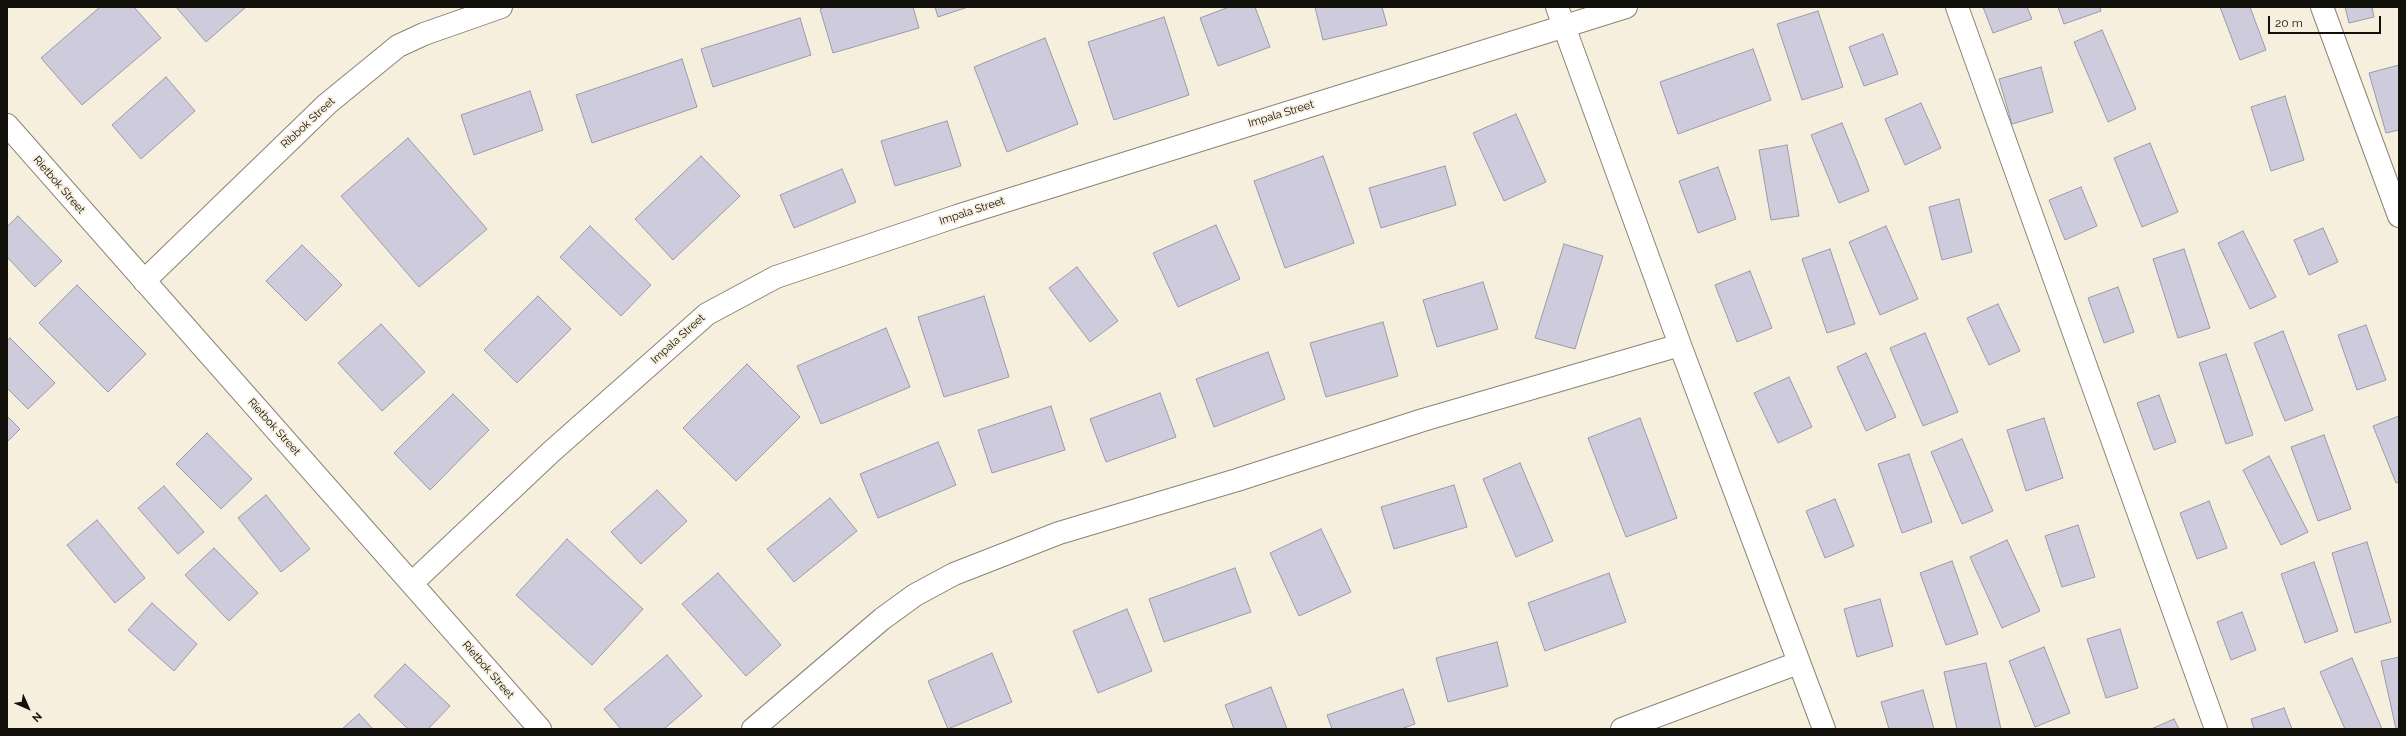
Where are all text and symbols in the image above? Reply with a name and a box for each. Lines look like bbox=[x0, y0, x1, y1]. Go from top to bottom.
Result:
scale bar bbox=[2270, 8, 2383, 34]
text: 20 m bbox=[2275, 16, 2303, 30]
street label: Ribbok Street bbox=[278, 95, 338, 151]
street label: Impala Street bbox=[1247, 98, 1315, 130]
street label: Rietbok Street bbox=[30, 153, 88, 217]
street label: Impala Street bbox=[938, 194, 1006, 228]
street label: Impala Street bbox=[648, 311, 708, 367]
street label: Rietbok Street bbox=[245, 396, 303, 458]
street label: Rietbok Street bbox=[459, 638, 517, 702]
north arrow bbox=[8, 688, 48, 728]
text: N bbox=[29, 709, 44, 724]

